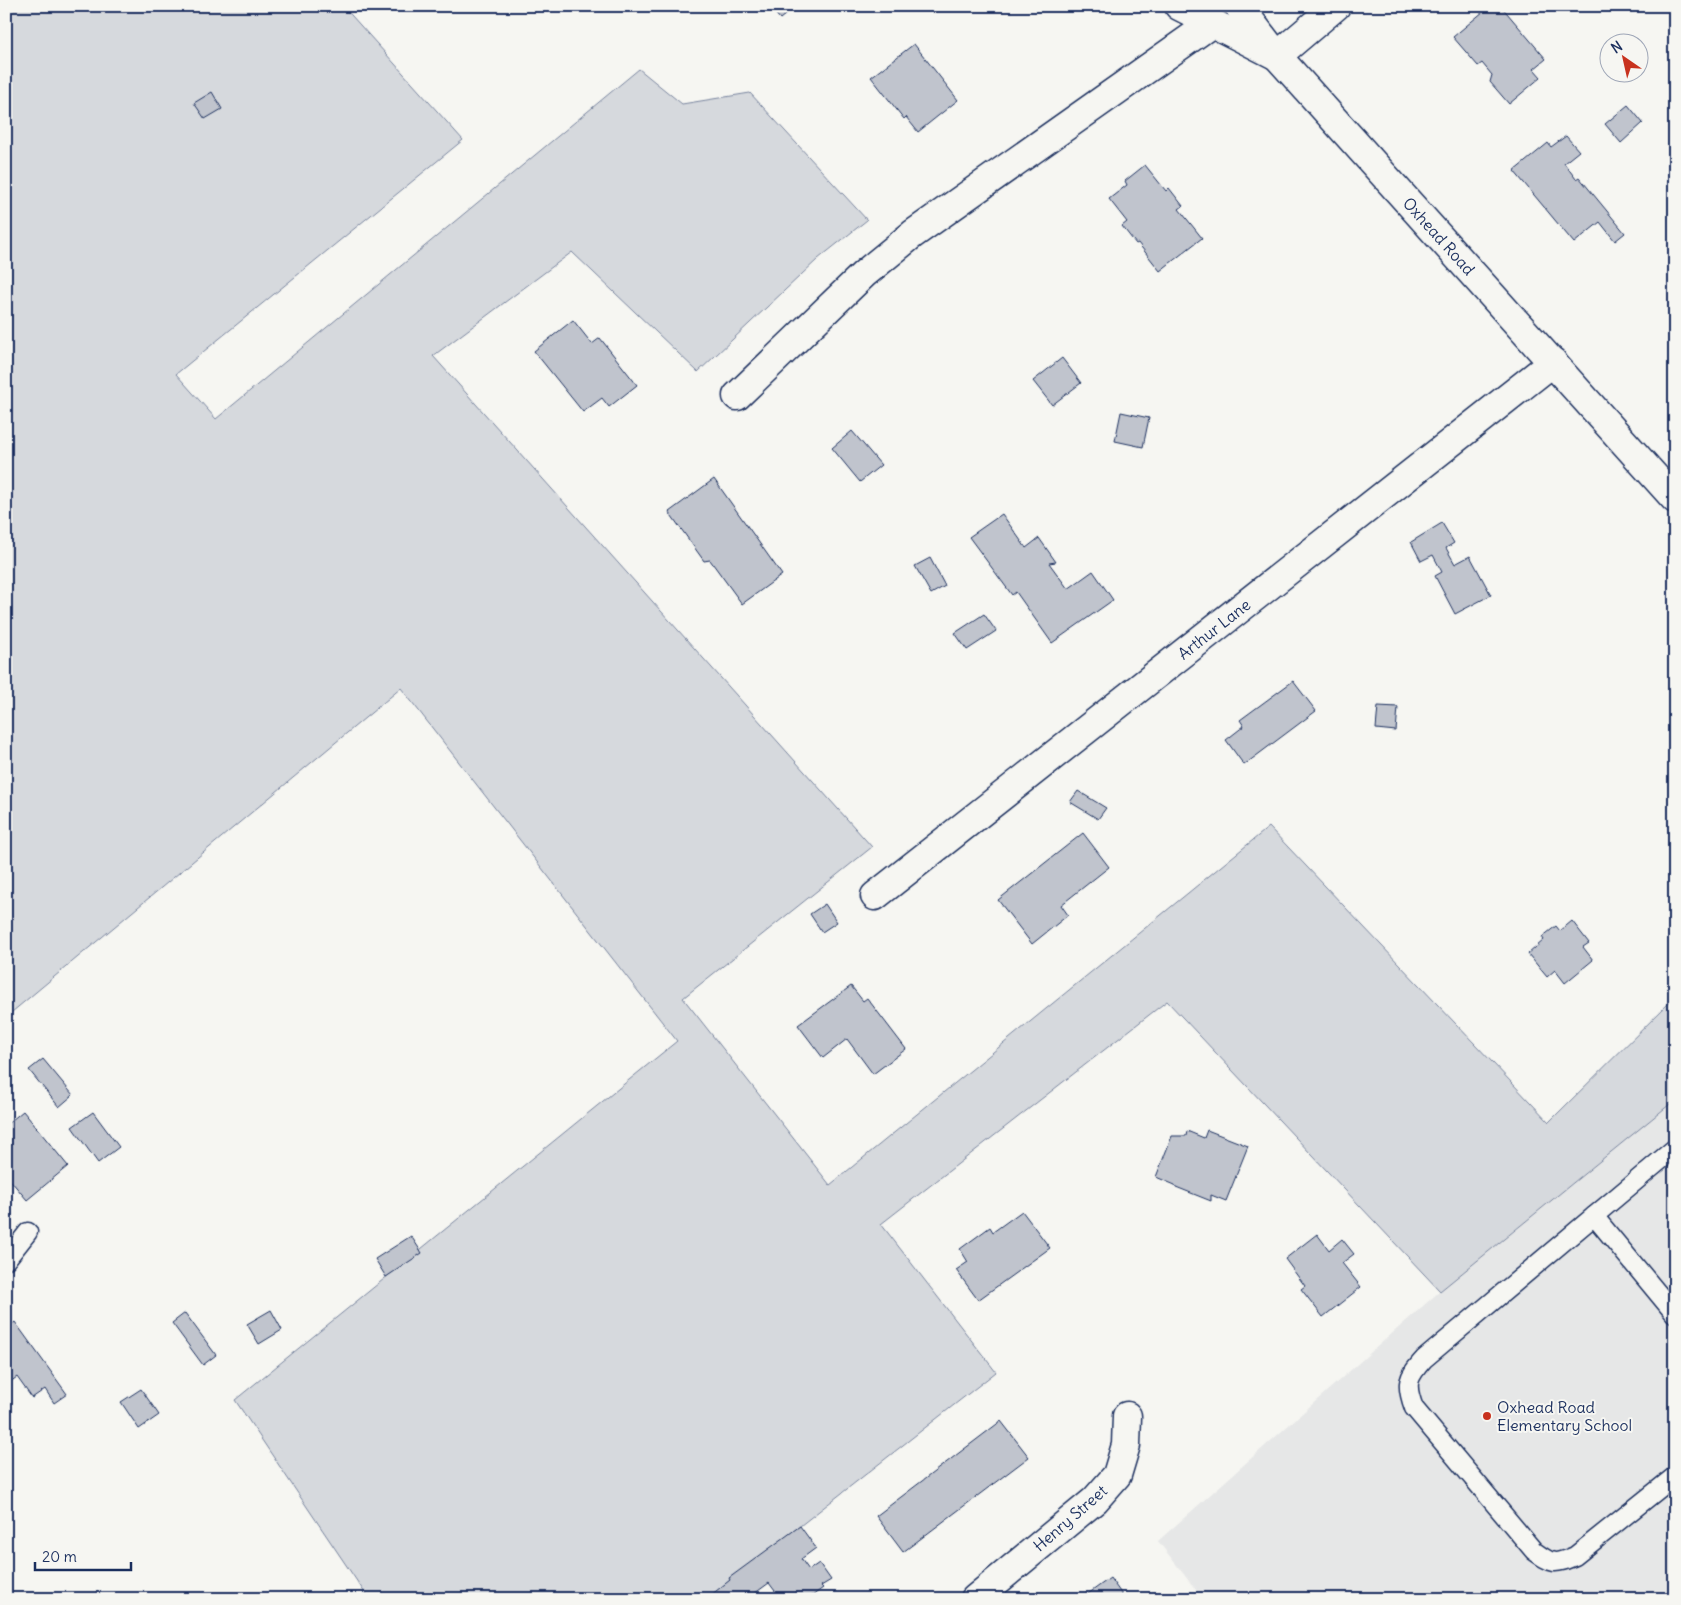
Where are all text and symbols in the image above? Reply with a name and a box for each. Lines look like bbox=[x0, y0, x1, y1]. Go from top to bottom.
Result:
north arrow bbox=[1598, 32, 1648, 82]
text: N bbox=[1608, 37, 1626, 57]
street label: Oxhead Road bbox=[1399, 193, 1479, 279]
street label: Arthur Lane bbox=[1174, 594, 1254, 664]
place label: Oxhead Road Elementary School bbox=[1497, 1397, 1632, 1435]
marker: Oxhead Road Elementary School bbox=[1481, 1410, 1493, 1422]
street label: Henry Street bbox=[1029, 1480, 1112, 1556]
scale bar bbox=[35, 1540, 131, 1572]
text: 20 m bbox=[42, 1547, 77, 1566]

